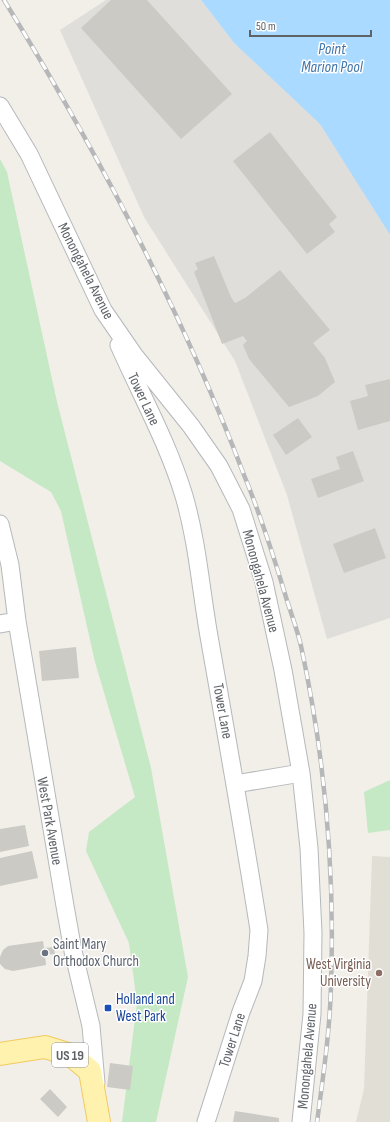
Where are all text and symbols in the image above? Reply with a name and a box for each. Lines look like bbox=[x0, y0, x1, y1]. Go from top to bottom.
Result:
scale bar bbox=[250, 12, 371, 38]
text: 50 m bbox=[256, 19, 276, 34]
water label: Point Marion Pool bbox=[301, 40, 364, 77]
street label: Monongahela Avenue bbox=[53, 220, 118, 323]
street label: Tower Lane bbox=[123, 370, 164, 429]
street label: Monongahela Avenue bbox=[238, 528, 283, 635]
street label: Tower Lane bbox=[208, 682, 237, 740]
street label: West Park Avenue bbox=[32, 776, 67, 867]
place label: Saint Mary Orthodox Church bbox=[53, 935, 139, 971]
marker: Saint Mary Orthodox Church bbox=[40, 948, 50, 958]
place label: West Virginia University bbox=[306, 955, 371, 991]
marker: West Virginia University bbox=[374, 968, 384, 978]
place label: Holland and West Park bbox=[116, 990, 175, 1026]
street label: Monongahela Avenue bbox=[293, 1002, 322, 1110]
marker: Holland and West Park bbox=[103, 1003, 113, 1013]
street label: Tower Lane bbox=[215, 1011, 250, 1070]
road number: US 19 bbox=[52, 1043, 88, 1067]

